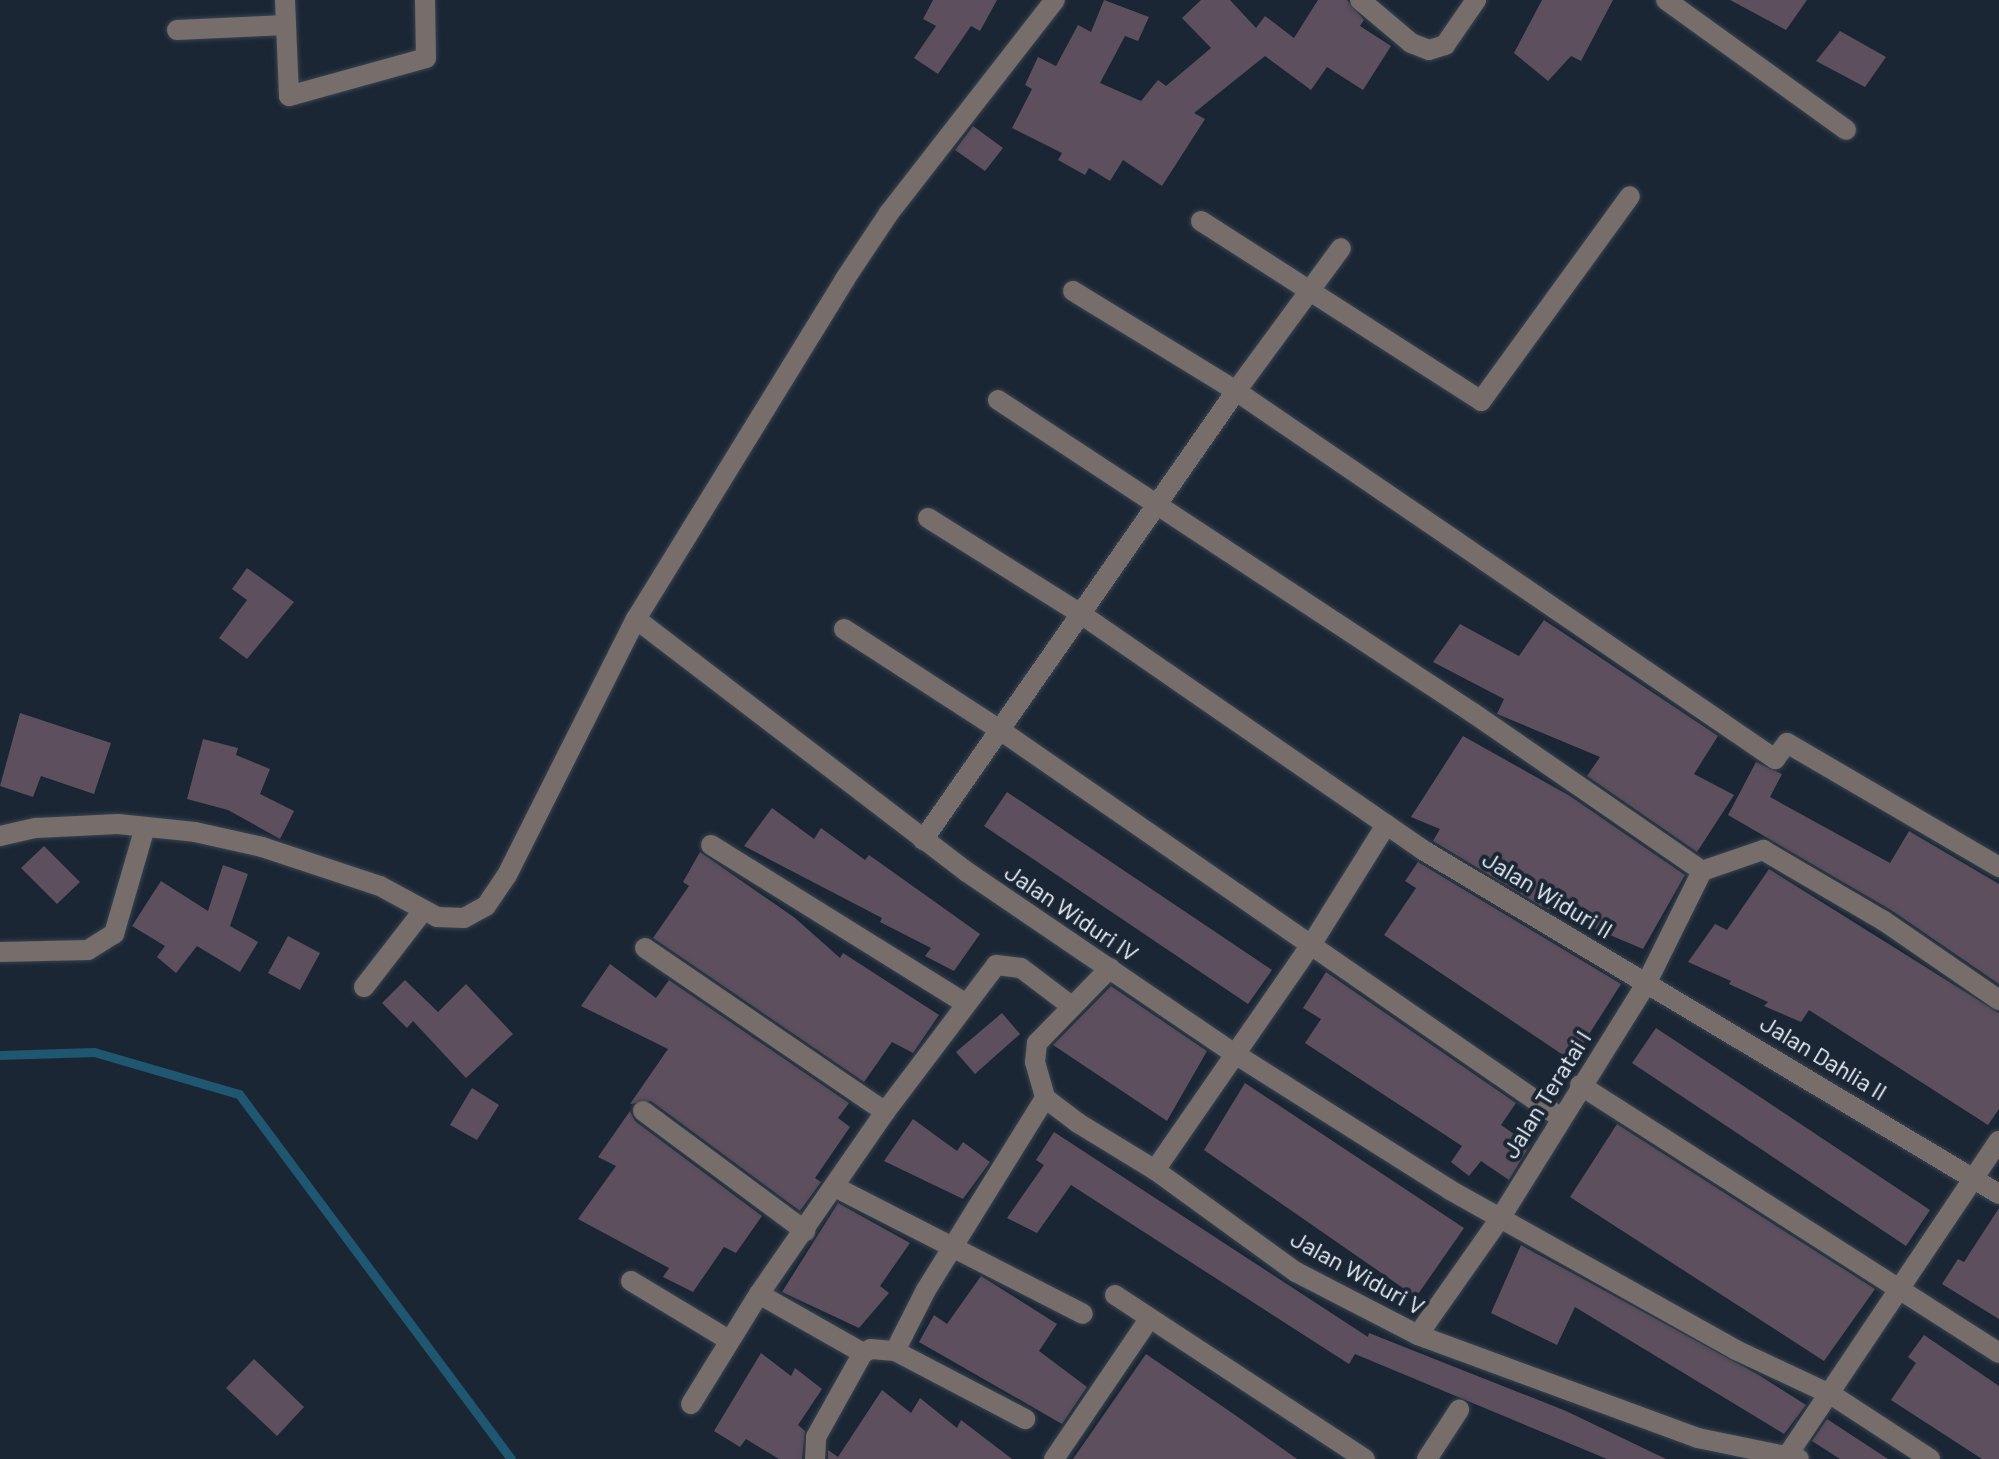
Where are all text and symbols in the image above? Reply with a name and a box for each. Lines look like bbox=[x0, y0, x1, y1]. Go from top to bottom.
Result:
street label: Jalan Widuri II bbox=[1478, 844, 1618, 944]
street label: Jalan Widuri IV bbox=[1000, 857, 1144, 967]
street label: Jalan Dahlia II bbox=[1755, 1008, 1893, 1106]
street label: Jalan Teratai I bbox=[1495, 1025, 1597, 1163]
street label: Jalan Widuri V bbox=[1286, 1223, 1430, 1321]

